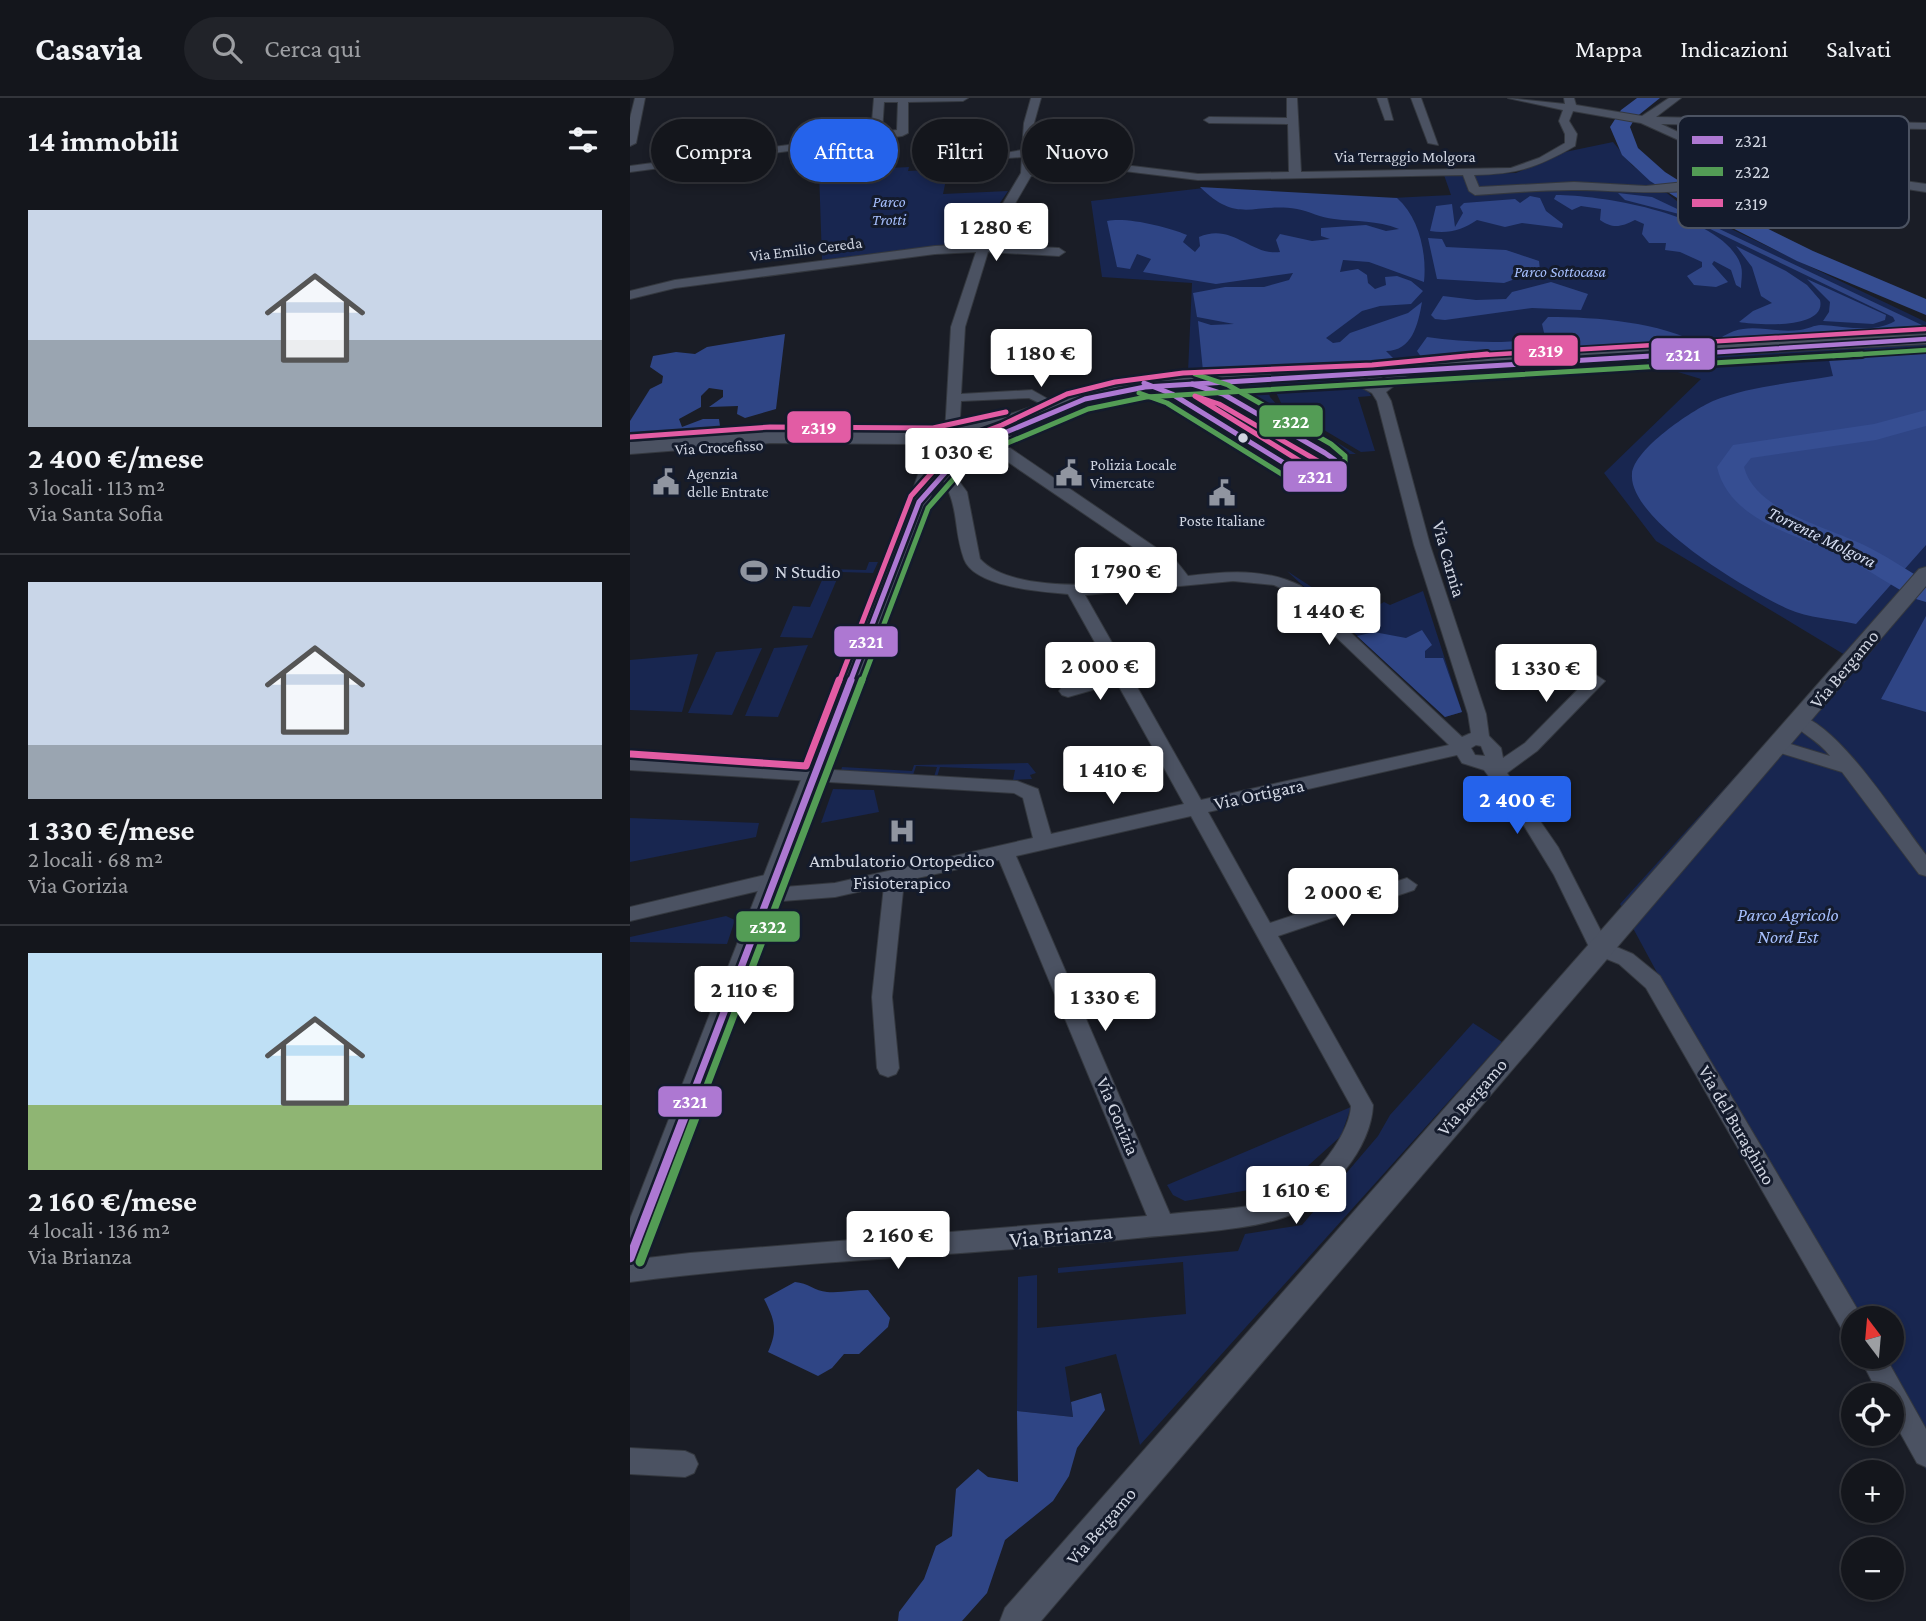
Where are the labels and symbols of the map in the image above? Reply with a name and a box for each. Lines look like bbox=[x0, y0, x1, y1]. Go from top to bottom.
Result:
legend bbox=[1678, 116, 1909, 228]
text: z321 bbox=[1735, 130, 1767, 151]
street label: Via Terraggio Molgora bbox=[1334, 148, 1476, 166]
text: z322 bbox=[1735, 161, 1770, 182]
park label: Parco Trotti bbox=[872, 193, 907, 228]
text: z319 bbox=[1735, 193, 1768, 214]
pin: 1 280 € bbox=[931, 204, 1061, 263]
street label: Via Emilio Cereda bbox=[749, 234, 864, 264]
park label: Parco Sottocasa bbox=[1514, 263, 1607, 280]
pin: 1 180 € bbox=[976, 330, 1106, 389]
line badge: z319 bbox=[1513, 334, 1579, 367]
line badge: z321 bbox=[1650, 337, 1716, 371]
text: z319 bbox=[1528, 340, 1564, 361]
text: z321 bbox=[1666, 344, 1700, 365]
line badge: z322 bbox=[1258, 404, 1324, 438]
line badge: z319 bbox=[786, 410, 852, 444]
text: z322 bbox=[1273, 411, 1310, 432]
text: z319 bbox=[801, 417, 837, 438]
pin: 1 030 € bbox=[892, 428, 1022, 488]
unlabelled marker bbox=[1236, 431, 1250, 445]
street label: Via Crocefisso bbox=[674, 436, 764, 458]
place label: Polizia Locale Vimercate bbox=[1090, 456, 1177, 491]
public building icon: Polizia Locale Vimercate bbox=[1054, 458, 1084, 488]
line badge: z321 bbox=[1282, 460, 1348, 493]
place label: Agenzia delle Entrate bbox=[687, 465, 768, 500]
text: z321 bbox=[1298, 466, 1332, 487]
public building icon: Agenzia delle Entrate bbox=[651, 467, 681, 497]
public building icon: Poste Italiane bbox=[1207, 478, 1237, 508]
water label: Torrente Molgora bbox=[1765, 502, 1880, 572]
place label: Poste Italiane bbox=[1179, 512, 1265, 529]
street label: Via Carnia bbox=[1428, 518, 1470, 600]
pin: 1 790 € bbox=[1061, 547, 1191, 607]
sports icon: N Studio bbox=[739, 556, 769, 586]
place label: N Studio bbox=[775, 561, 841, 582]
pin: 1 440 € bbox=[1264, 588, 1394, 647]
line badge: z321 bbox=[833, 625, 899, 658]
street label: Via Bergamo bbox=[1805, 626, 1883, 712]
text: z321 bbox=[849, 631, 883, 652]
pin: 2 000 € bbox=[1035, 642, 1165, 702]
pin: 1 330 € bbox=[1481, 644, 1611, 704]
pin: 1 410 € bbox=[1048, 746, 1178, 806]
street label: Via Ortigara bbox=[1212, 774, 1306, 814]
pin: 2 400 € bbox=[1452, 776, 1582, 836]
hospital icon: Ambulatorio Ortopedico Fisioterapico bbox=[887, 816, 917, 846]
place label: Ambulatorio Ortopedico Fisioterapico bbox=[809, 850, 995, 893]
pin: 2 000 € bbox=[1278, 868, 1408, 928]
park label: Parco Agricolo Nord Est bbox=[1737, 904, 1839, 947]
line badge: z322 bbox=[735, 910, 801, 943]
text: z322 bbox=[750, 916, 787, 937]
pin: 2 110 € bbox=[679, 967, 809, 1026]
pin: 1 330 € bbox=[1040, 974, 1170, 1033]
street label: Via Bergamo bbox=[1433, 1054, 1511, 1140]
street label: Via del Buraghino bbox=[1694, 1062, 1780, 1188]
street label: Via Gorizia bbox=[1092, 1074, 1144, 1158]
line badge: z321 bbox=[657, 1085, 723, 1118]
text: z321 bbox=[673, 1091, 707, 1112]
pin: 1 610 € bbox=[1231, 1166, 1361, 1226]
pin: 2 160 € bbox=[833, 1212, 963, 1271]
street label: Via Brianza bbox=[1008, 1217, 1114, 1252]
north arrow bbox=[1841, 1306, 1904, 1368]
street label: Via Bergamo bbox=[1062, 1483, 1140, 1569]

